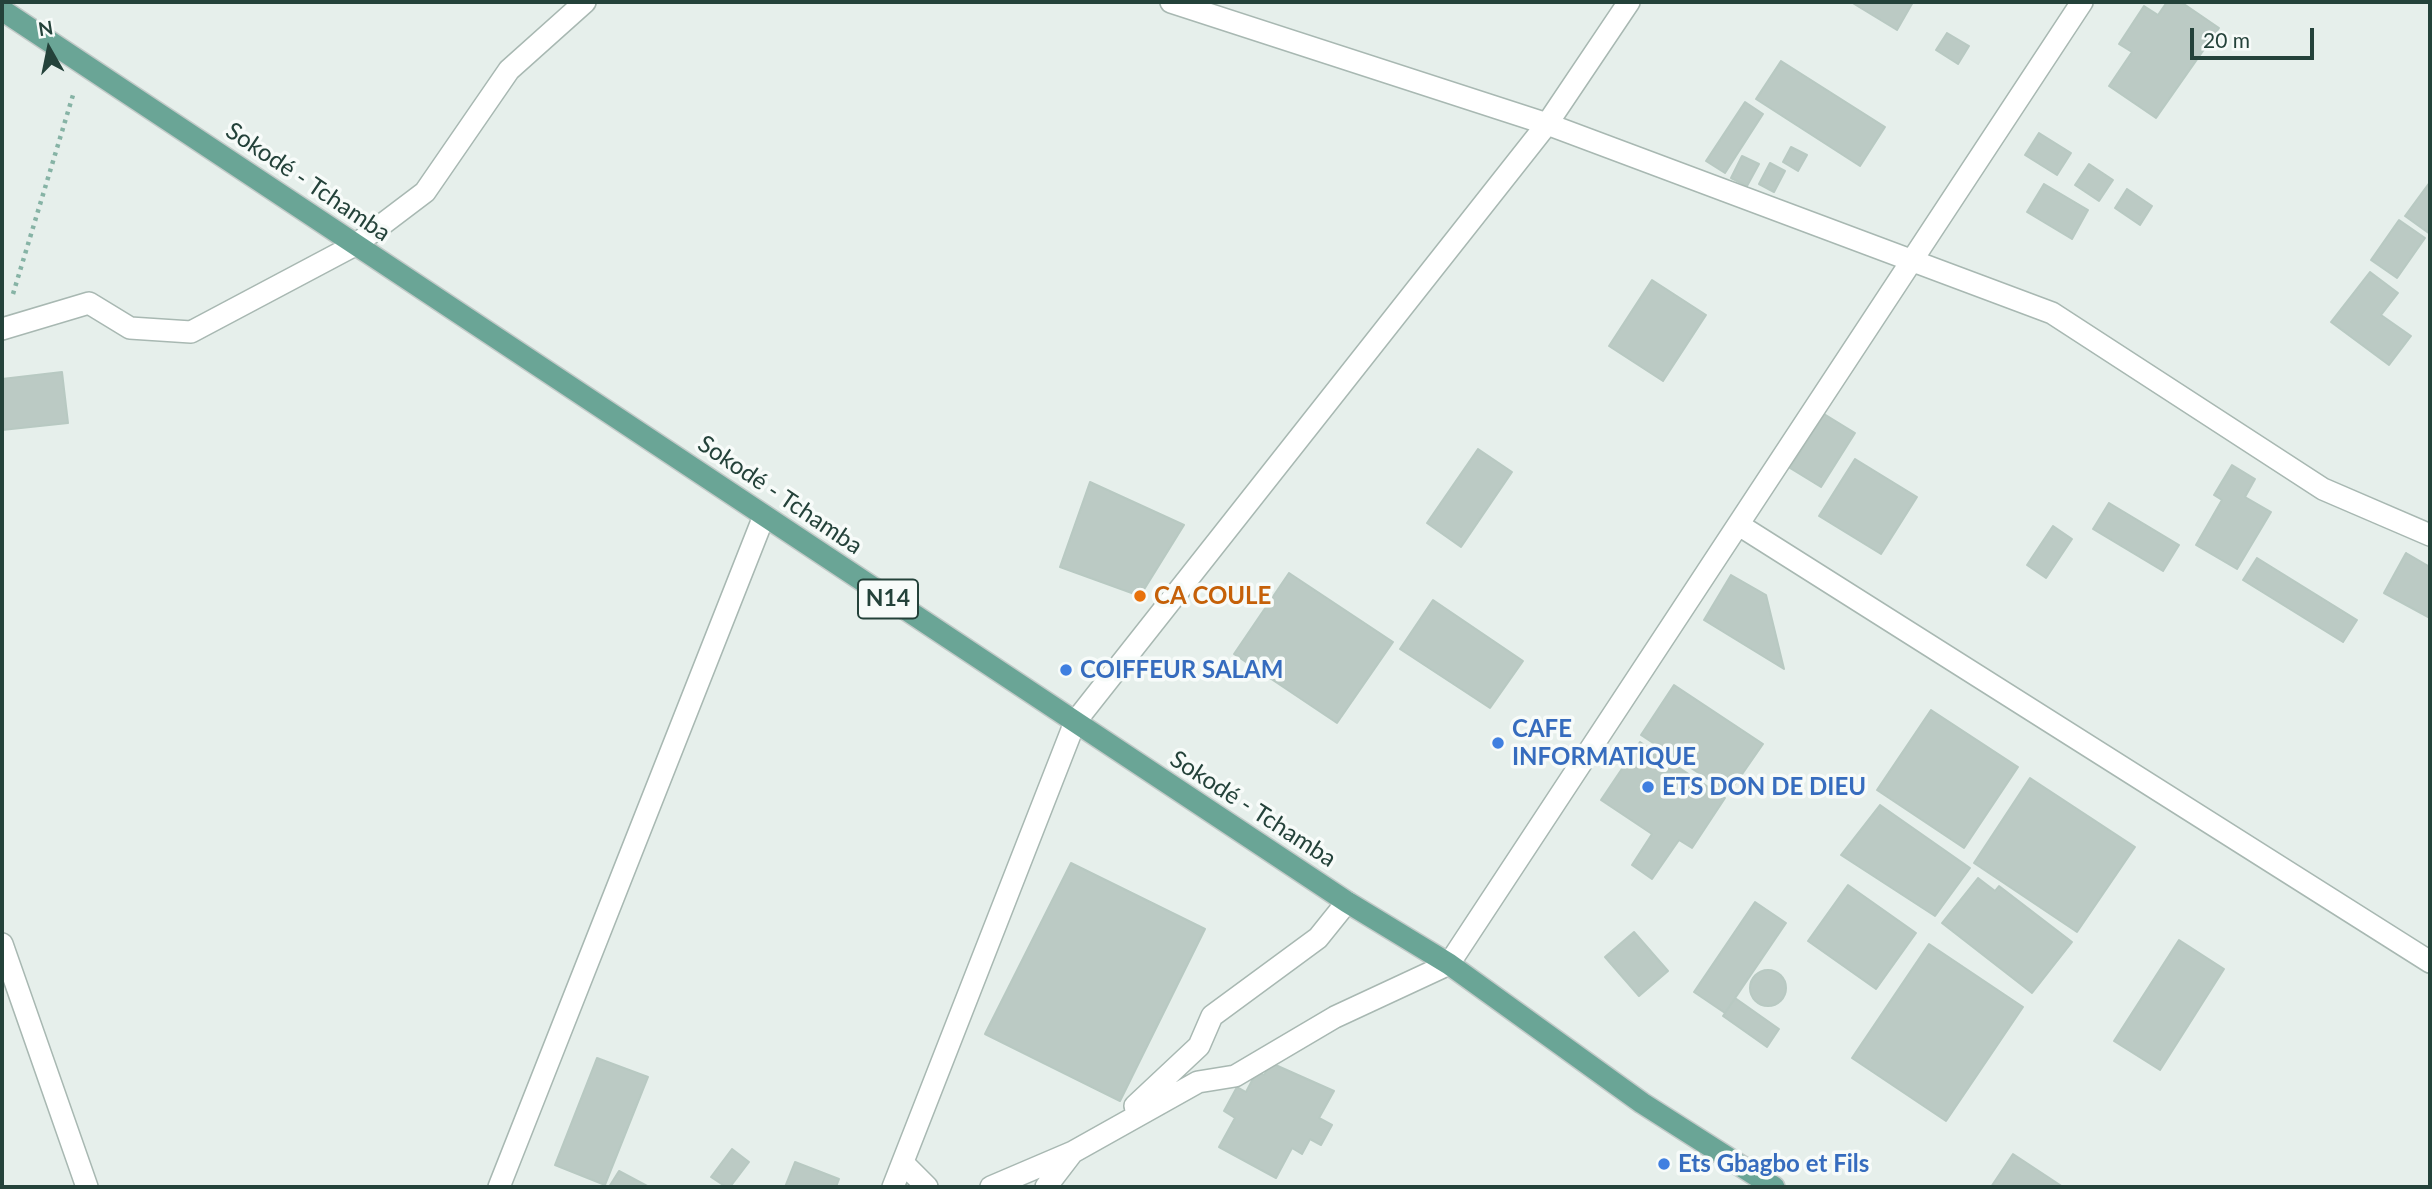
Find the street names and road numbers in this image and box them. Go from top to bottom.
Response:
street label: Sokodé - Tchamba [220,116,396,248]
street label: Sokodé - Tchamba [692,429,868,561]
road number: N14 [858,580,918,618]
street label: Sokodé - Tchamba [1165,745,1341,873]

